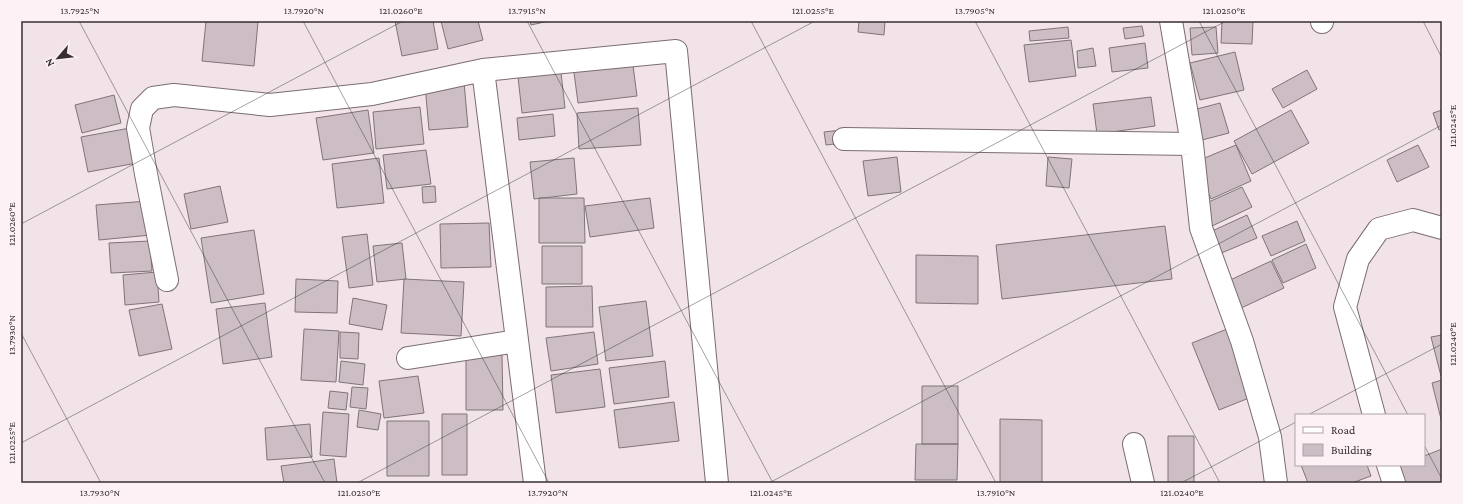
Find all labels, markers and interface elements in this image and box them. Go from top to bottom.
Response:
text: 13.7925°N [60,5,100,16]
text: 13.7920°N [284,5,324,16]
text: 121.0260°E [379,5,423,16]
text: 13.7915°N [508,5,546,16]
text: 121.0255°E [792,5,835,16]
text: 13.7905°N [955,5,995,16]
text: 121.0250°E [1202,5,1246,16]
north arrow [38,38,78,78]
text: N [42,56,56,69]
text: 121.0245°E [1447,104,1458,147]
text: 121.0260°E [6,202,17,246]
text: 13.7930°N [6,315,17,355]
text: 121.0240°E [1447,322,1458,366]
legend [1295,414,1425,466]
text: 121.0255°E [6,421,17,464]
text: Road [1331,423,1356,437]
text: Building [1331,443,1372,457]
text: 13.7930°N [80,487,120,498]
text: 121.0250°E [337,487,381,498]
text: 13.7920°N [528,487,568,498]
text: 121.0245°E [750,487,793,498]
text: 13.7910°N [977,487,1016,498]
text: 121.0240°E [1160,487,1204,498]

